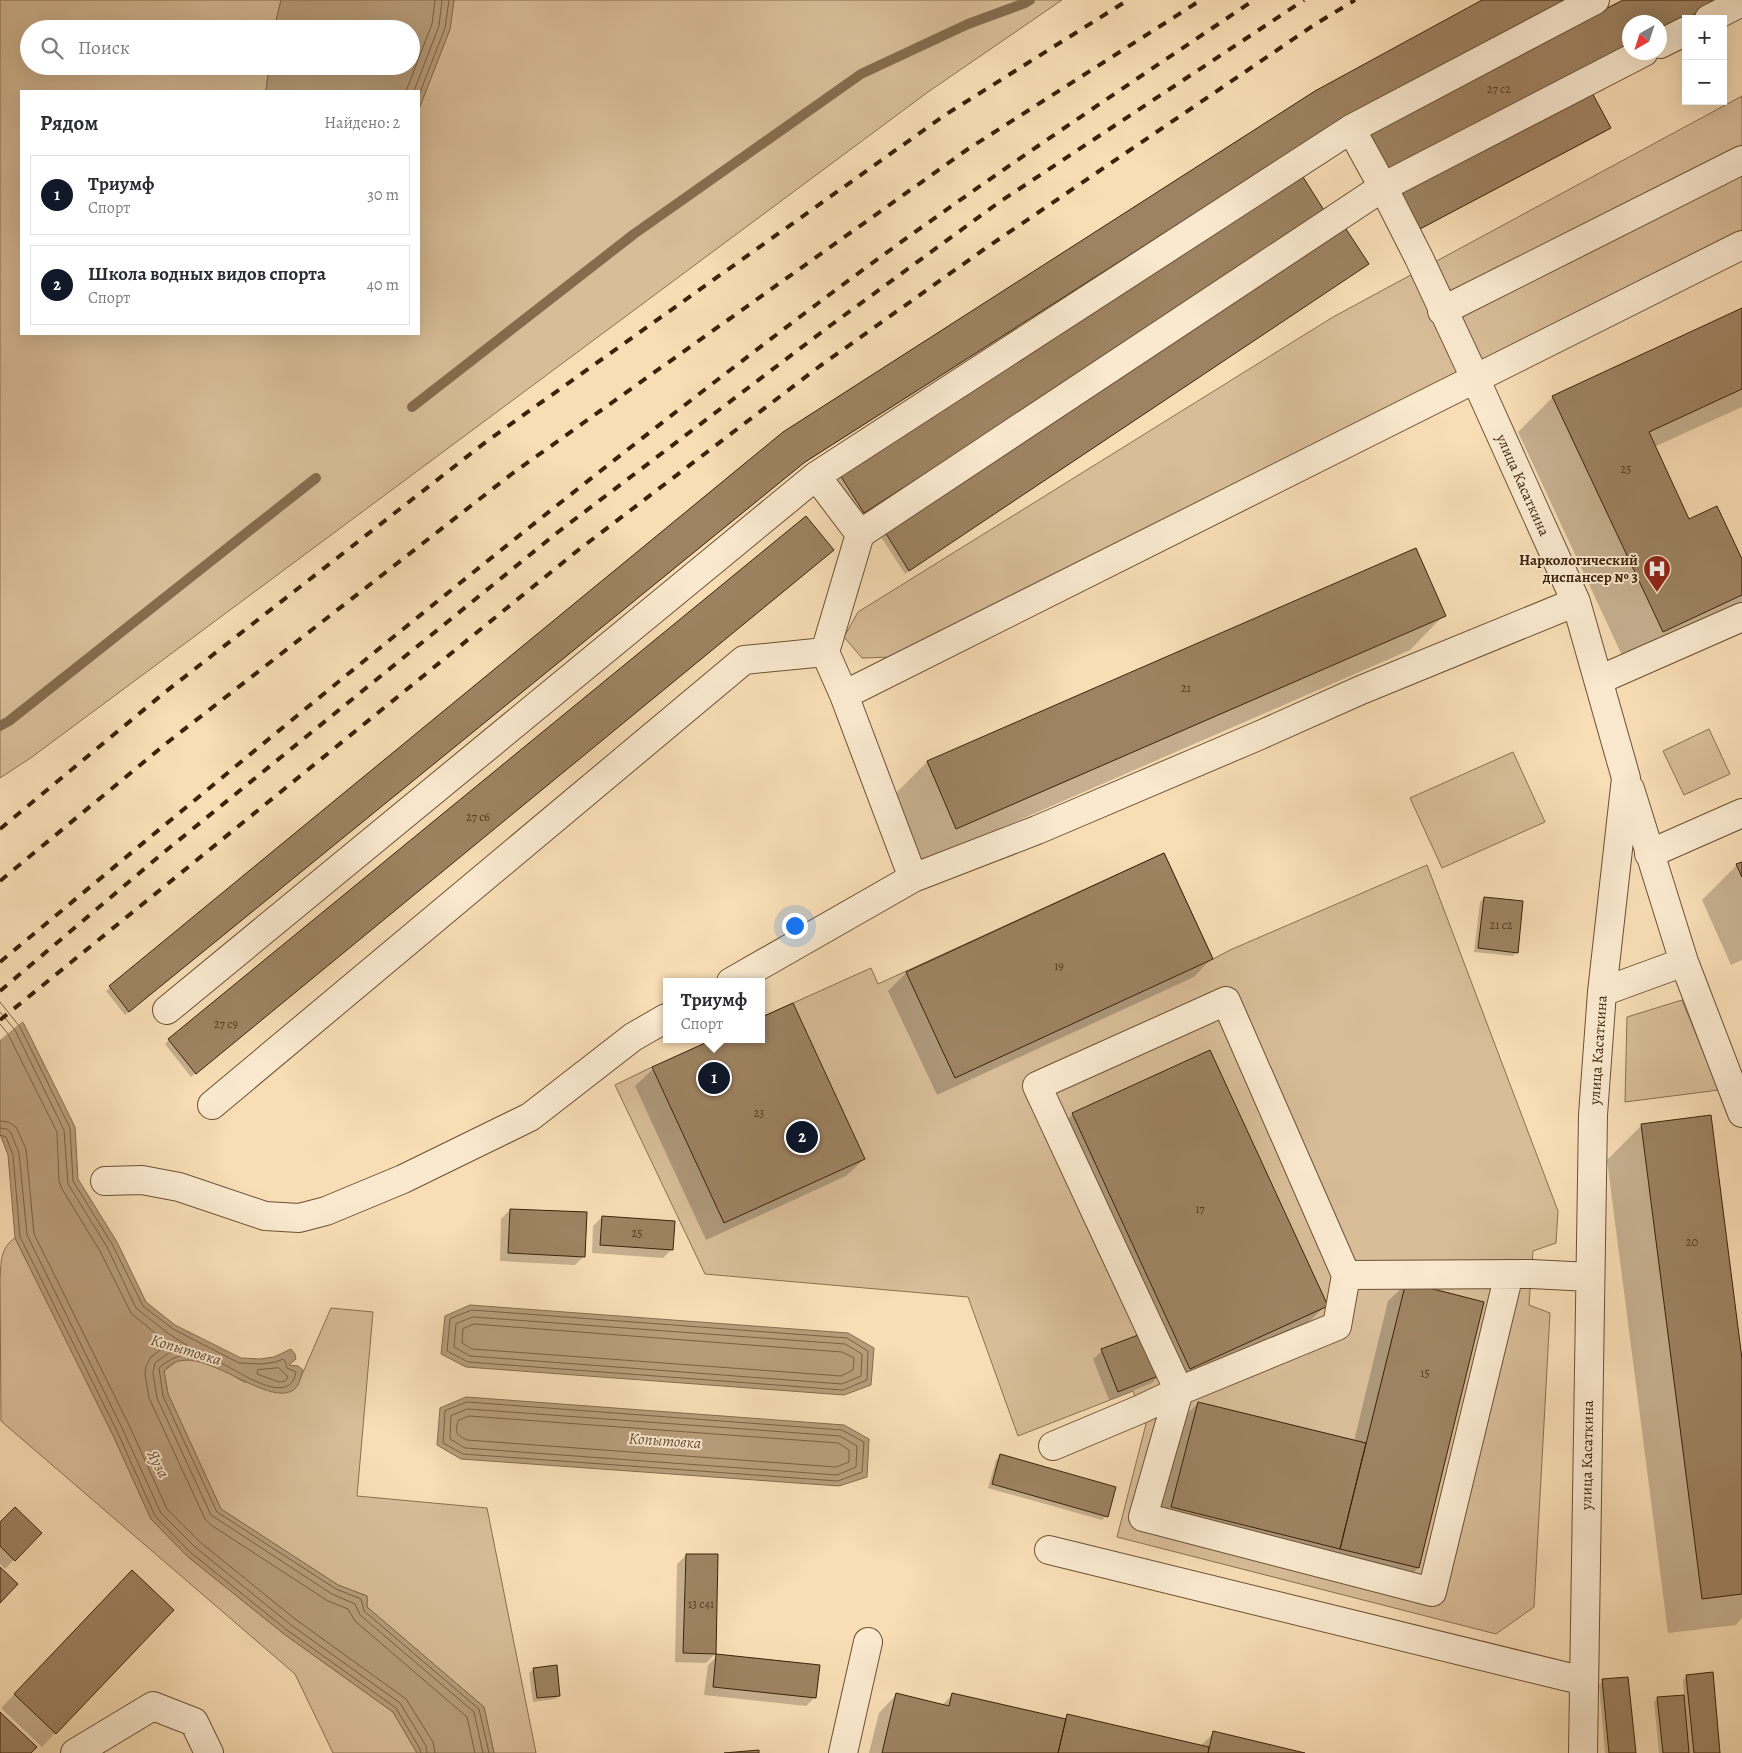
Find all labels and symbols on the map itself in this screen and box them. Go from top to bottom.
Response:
north arrow [1622,15,1667,60]
house number: 27 с2 [1487,81,1511,97]
street label: улица Касаткина [1491,430,1554,539]
house number: 25 [1621,461,1631,477]
place label: Наркологический диспансер № 3 [1519,550,1638,587]
hospital icon: Наркологический диспансер № 3 [1642,554,1672,593]
house number: 21 [1181,680,1191,696]
house number: 27 с6 [466,809,490,825]
your location [782,913,808,939]
house number: 21 c2 [1490,917,1513,933]
house number: 19 [1054,958,1064,974]
street label: улица Касаткина [1584,994,1612,1106]
house number: 27 с9 [214,1016,238,1032]
pin: 1 [698,1059,730,1097]
house number: 23 [754,1105,764,1121]
pin: 2 [786,1118,818,1156]
house number: 17 [1195,1201,1206,1217]
house number: 25 [632,1225,642,1241]
house number: 20 [1686,1234,1698,1250]
water label: Копытовка [148,1329,224,1371]
house number: 15 [1420,1365,1430,1381]
street label: улица Касаткина [1576,1400,1598,1511]
water label: Копытовка [628,1427,702,1455]
water label: Яуза [141,1445,174,1482]
house number: 13 с41 [688,1596,714,1612]

